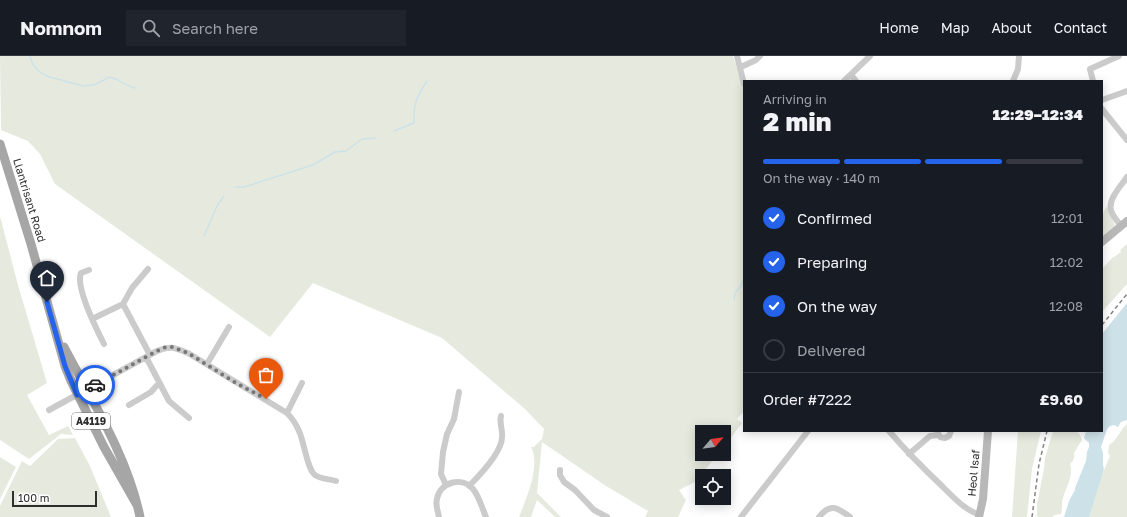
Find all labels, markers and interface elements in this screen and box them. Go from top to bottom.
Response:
search box [126,10,406,46]
text: Nomnom [20,16,102,39]
icon: search [140,17,162,39]
text: Search here [172,19,258,37]
text: Home [879,19,919,36]
text: Map [941,19,969,36]
text: About [991,19,1032,36]
text: Contact [1054,19,1107,36]
text: Arriving in [763,91,827,107]
text: 12:29–12:34 [993,105,1083,123]
text: 2 min [763,106,831,137]
street label: Llantrisant Road [11,157,49,243]
text: On the way · 140 m [763,170,880,186]
icon: check [763,207,785,229]
text: Confirmed [797,209,872,227]
text: 12:01 [1051,210,1083,226]
icon: check [763,251,785,273]
text: Preparing [797,253,867,271]
text: 12:02 [1050,254,1083,270]
pin [30,261,64,302]
icon: home [36,267,58,289]
icon: check [763,295,785,317]
text: On the way [797,297,877,315]
text: 12:08 [1049,298,1083,314]
text: Delivered [797,341,865,359]
pin [249,358,283,399]
icon: bag [255,364,277,386]
courier [75,365,115,405]
icon: car [84,374,106,396]
text: Order #7222 [763,390,852,408]
text: £9.60 [1039,390,1083,408]
road number: A4119 [72,413,110,429]
north arrow [695,425,731,461]
map controls [695,425,731,505]
street label: Heol Isaf [964,449,982,497]
button: locate [695,469,731,505]
scale bar [12,489,97,508]
text: 100 m [18,491,49,504]

